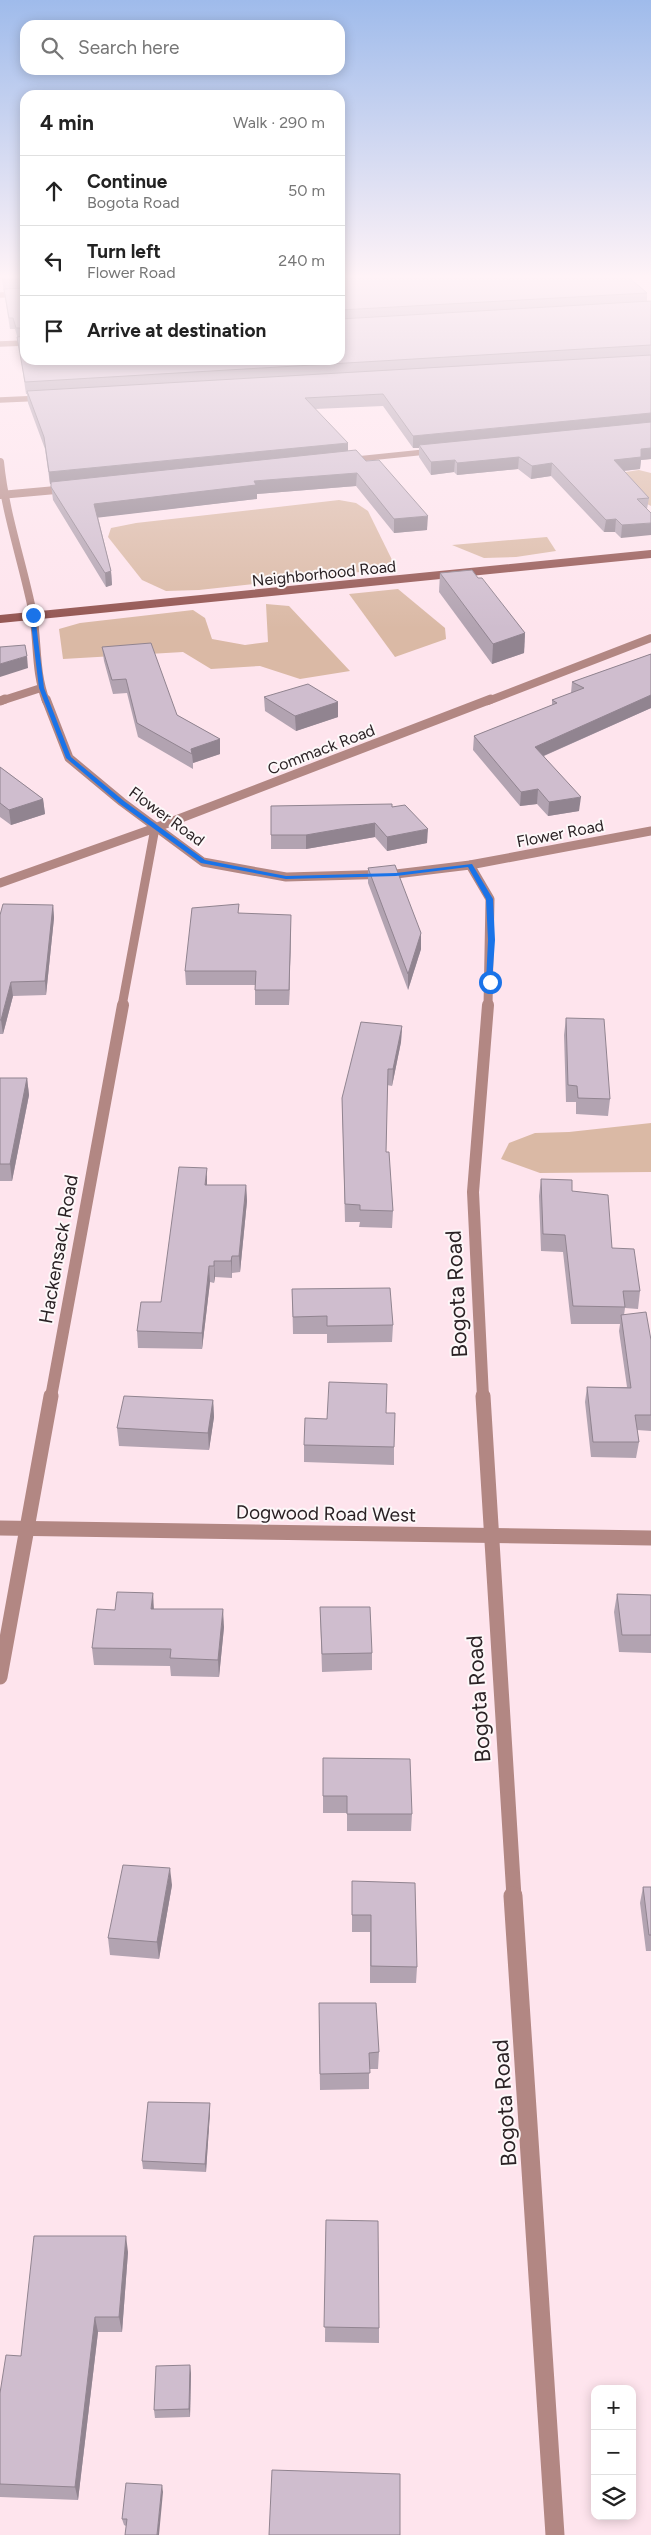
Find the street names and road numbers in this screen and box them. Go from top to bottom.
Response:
street label: Neighborhood Road [251,556,397,591]
street label: Commack Road [265,720,378,779]
street label: Flower Road [125,783,208,850]
street label: Flower Road [515,816,605,851]
street label: Hackensack Road [34,1173,83,1325]
street label: Bogota Road [440,1230,473,1358]
street label: Dogwood Road West [236,1500,416,1527]
street label: Bogota Road [461,1634,496,1763]
street label: Bogota Road [487,2038,522,2167]

